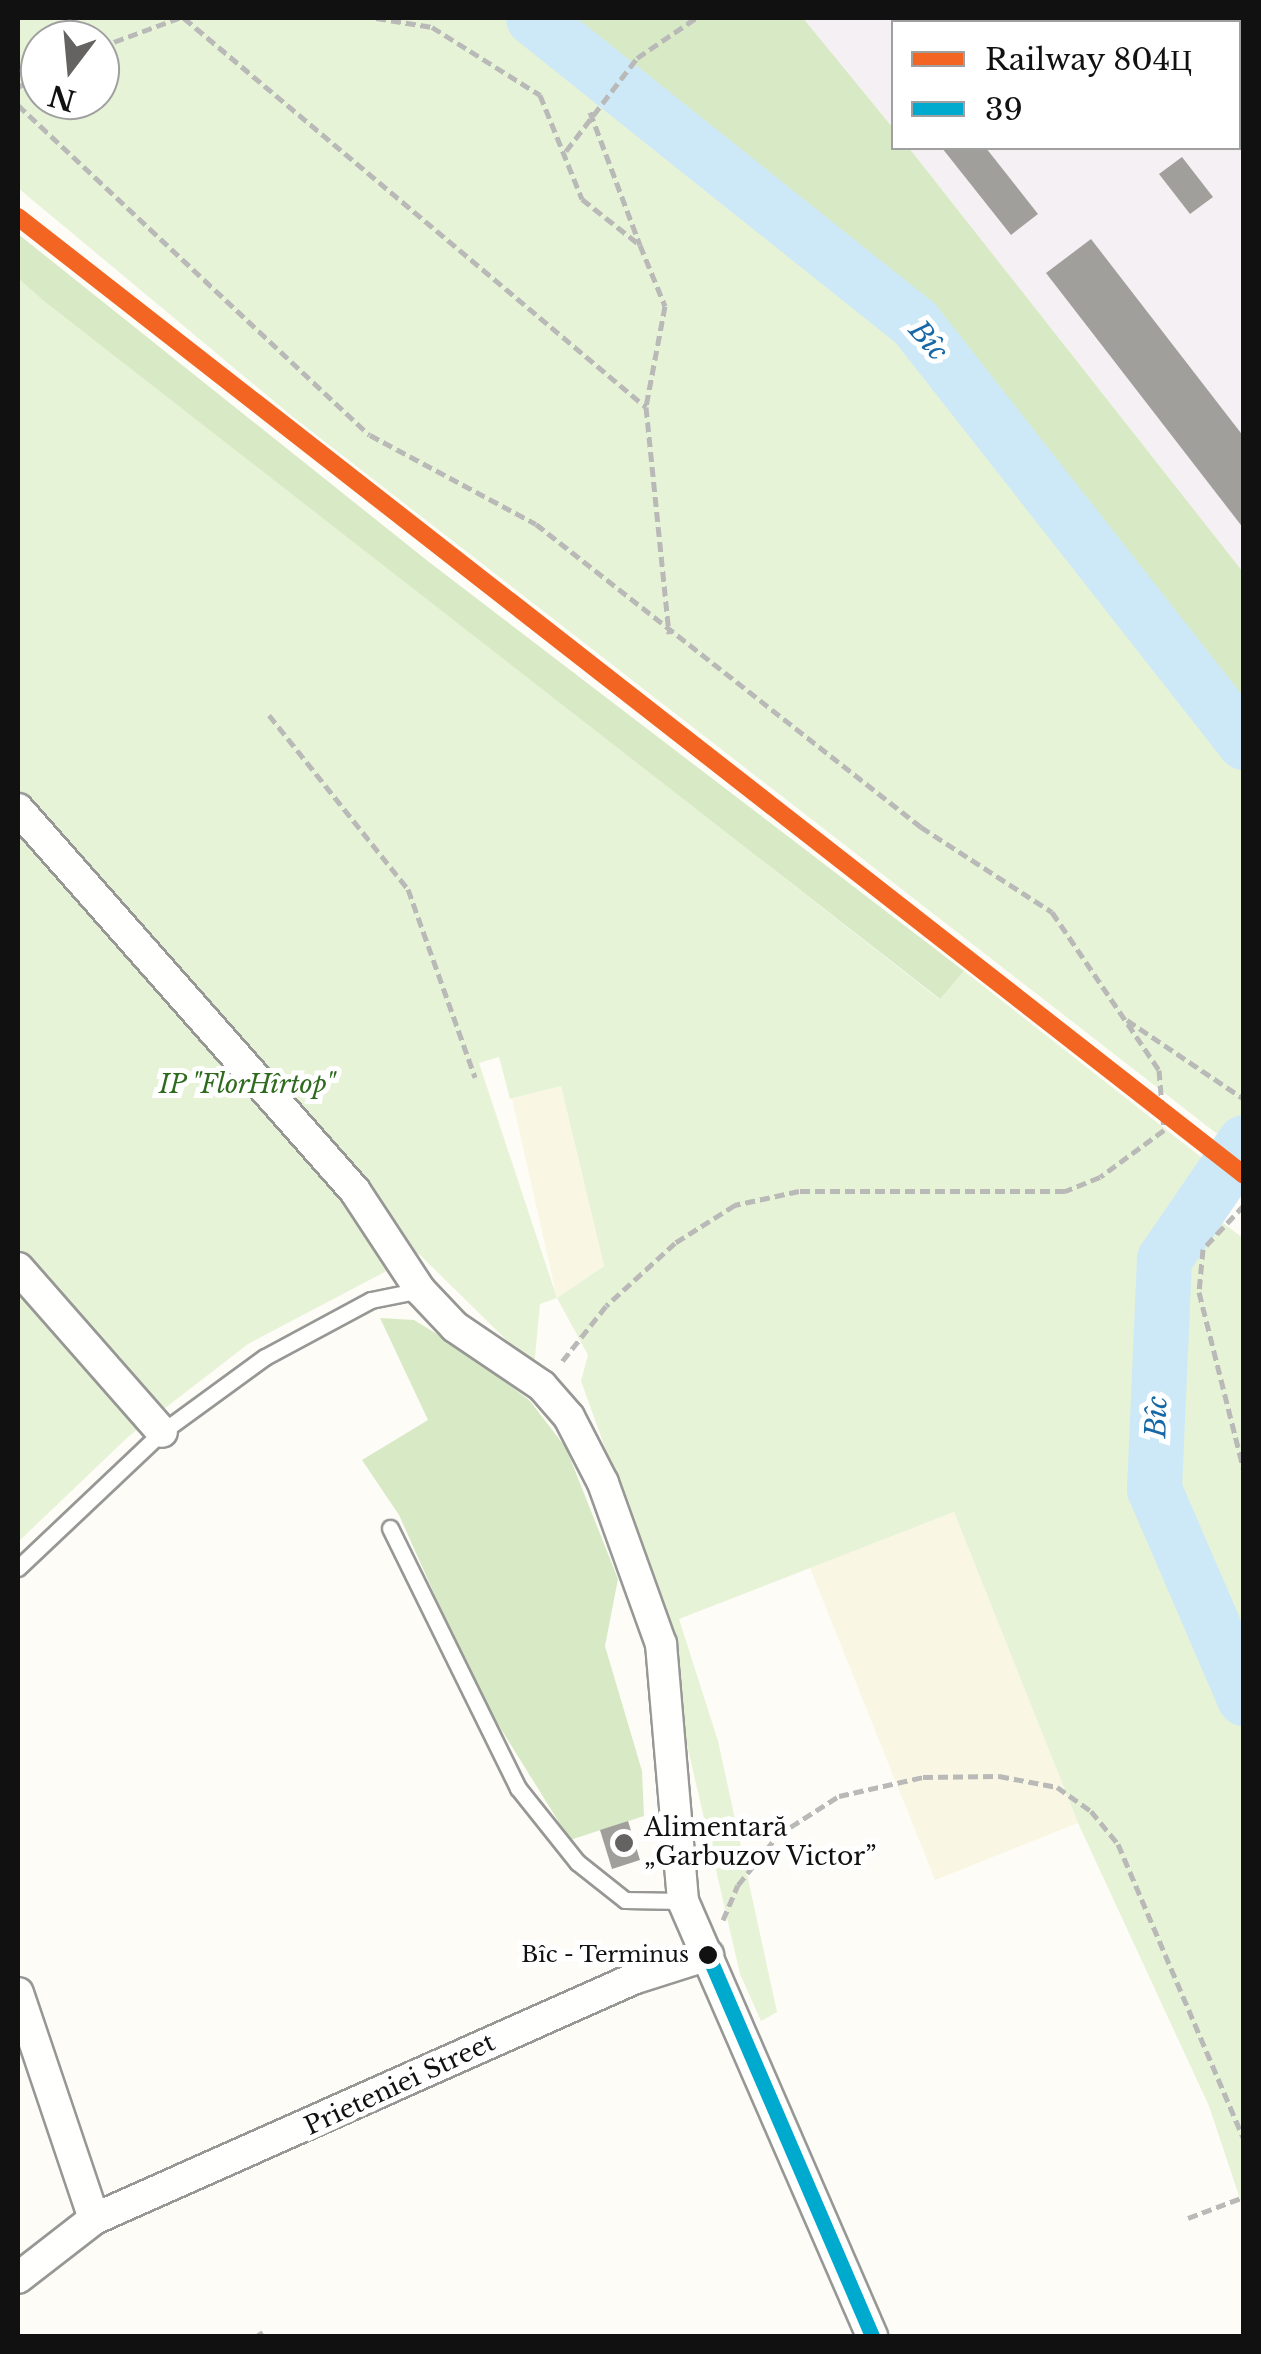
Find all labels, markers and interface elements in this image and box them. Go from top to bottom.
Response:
north arrow [20,20,120,120]
legend [891,20,1241,150]
text: Railway 804Ц [985,41,1192,78]
text: N [45,77,80,118]
text: 39 [985,91,1023,128]
water label: Bîc [902,314,954,368]
park label: IP "FlorHîrtop" [158,1070,336,1100]
water label: Bîc [1139,1395,1175,1439]
place label: Alimentară „Garbuzov Victor” [644,1814,878,1873]
marker: Alimentară „Garbuzov Victor” [613,1832,635,1854]
place label: Bîc - Terminus [521,1942,689,1968]
marker: Bîc - Terminus [698,1945,718,1965]
street label: Prieteniei Street [300,2028,500,2142]

